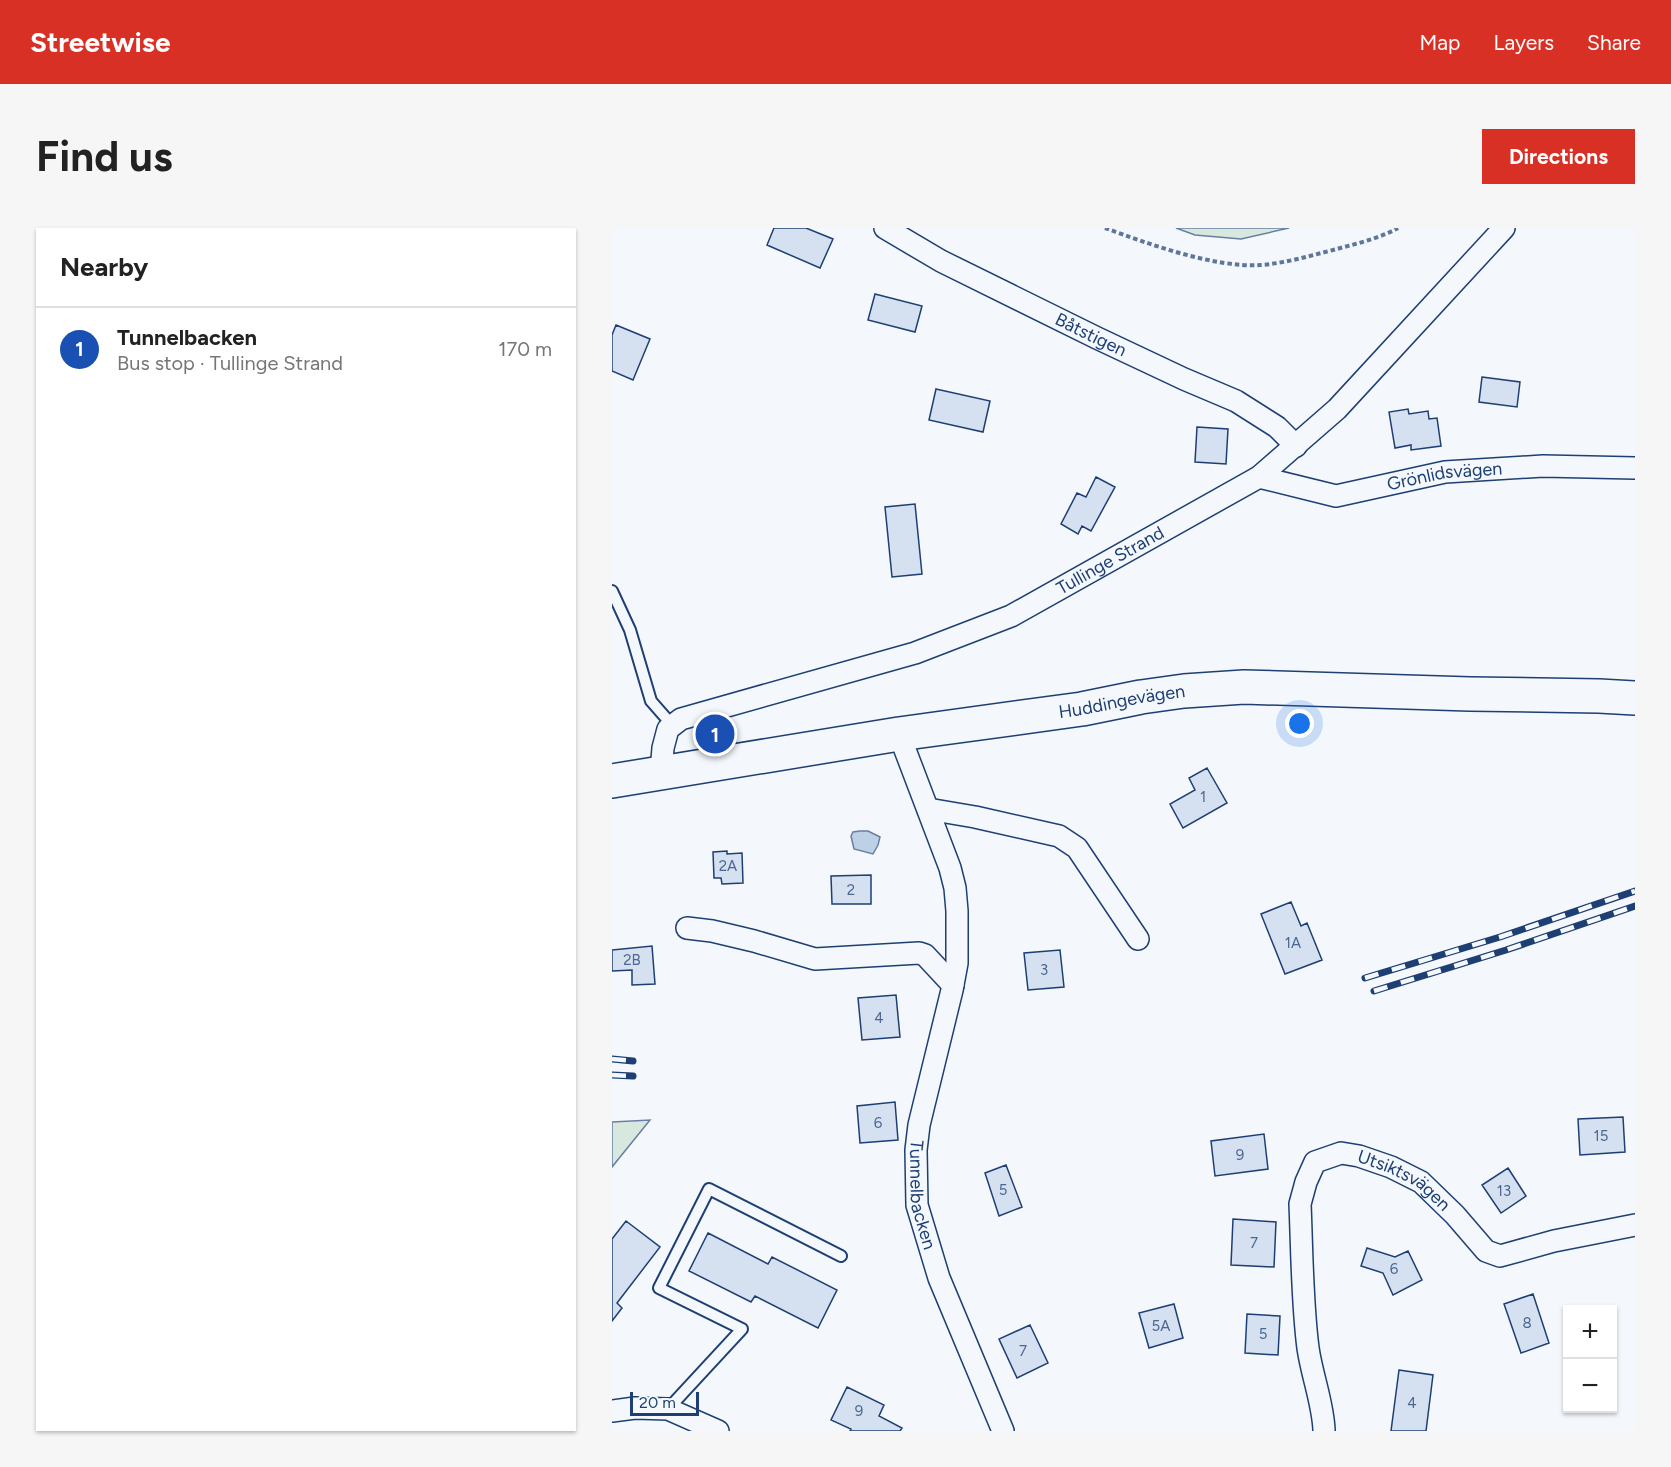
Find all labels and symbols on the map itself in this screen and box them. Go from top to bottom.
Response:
street label: Båtstigen [1051,308,1130,361]
street label: Grönlidsvägen [1385,458,1503,495]
street label: Tullinge Strand [1053,521,1168,599]
street label: Huddingevägen [1057,680,1186,723]
your location [1285,709,1314,738]
pin: 1 [696,712,734,756]
house number: 1 [1200,788,1206,806]
house number: 2A [719,857,737,875]
house number: 2 [847,881,855,899]
house number: 1A [1285,934,1301,952]
house number: 2B [623,951,641,969]
house number: 3 [1040,961,1048,979]
house number: 4 [874,1009,884,1027]
house number: 6 [874,1114,883,1132]
house number: 15 [1594,1127,1608,1145]
street label: Tunnelbacken [905,1139,941,1252]
street label: Utsiktsvägen [1355,1145,1455,1215]
house number: 9 [1236,1146,1244,1164]
house number: 5 [999,1181,1007,1199]
house number: 13 [1497,1182,1511,1200]
house number: 7 [1250,1234,1258,1252]
house number: 6 [1390,1260,1399,1278]
house number: 8 [1522,1314,1532,1332]
house number: 5A [1152,1317,1170,1335]
house number: 5 [1259,1325,1267,1343]
house number: 7 [1019,1342,1027,1360]
scale bar [630,1389,699,1416]
house number: 4 [1407,1394,1417,1412]
house number: 9 [855,1402,863,1420]

